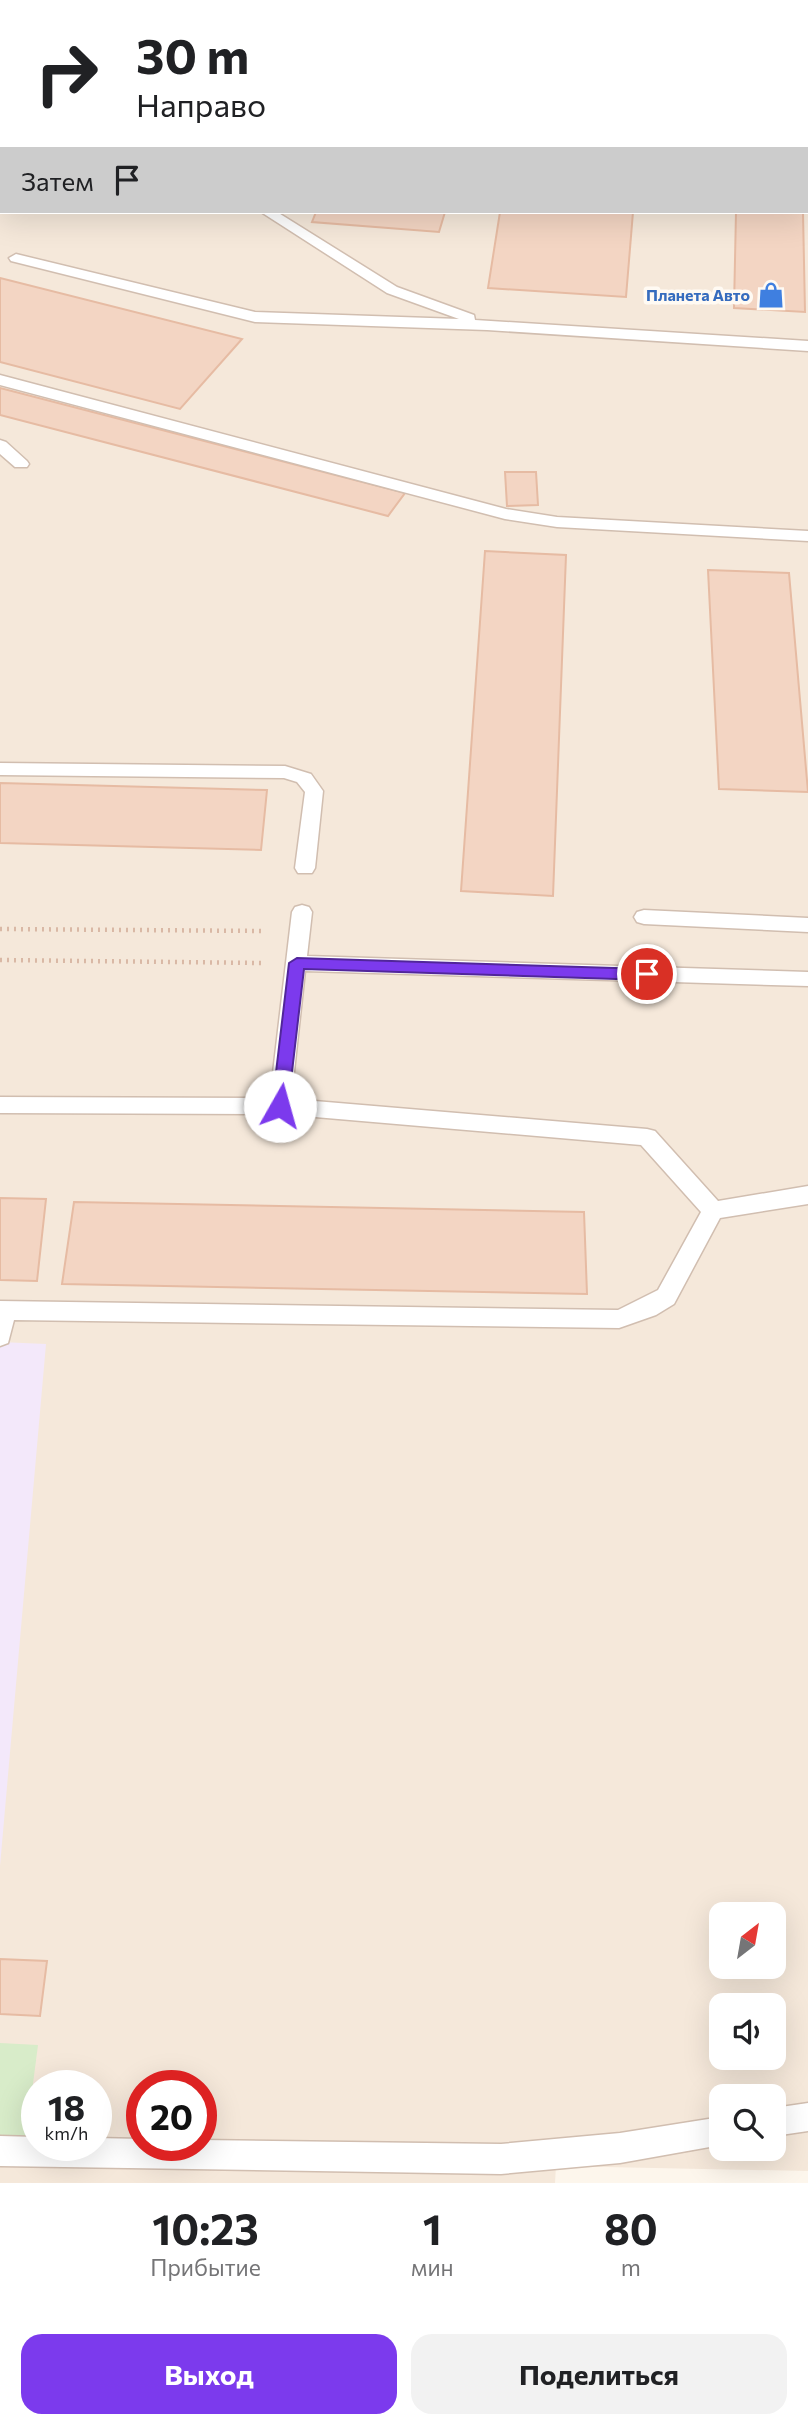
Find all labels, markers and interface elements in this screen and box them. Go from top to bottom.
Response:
text: 30 m [136,24,249,84]
icon: right [21,28,112,119]
text: Направо [136,84,266,124]
icon: arrive [108,161,146,199]
text: Затем [21,165,94,196]
shop icon: Планета Авто [756,280,786,310]
place label: Планета Авто [646,285,750,304]
pin [617,944,677,1004]
icon: arrive [628,955,666,993]
position arrow [243,1069,317,1143]
north arrow [709,1902,786,1979]
map controls [709,1902,786,2161]
button: sound [709,1993,786,2070]
speed limit sign: 20 [126,2070,217,2161]
button: search [709,2084,786,2161]
text: 18 [48,2085,85,2128]
text: km/h [45,2122,88,2144]
text: 10:23 [152,2202,259,2254]
text: 1 [423,2202,442,2254]
text: 80 [604,2202,658,2254]
text: Прибытие [150,2253,261,2281]
text: мин [411,2253,454,2281]
text: m [621,2253,641,2281]
button: Выход [21,2334,397,2414]
button: Поделиться [411,2334,787,2414]

